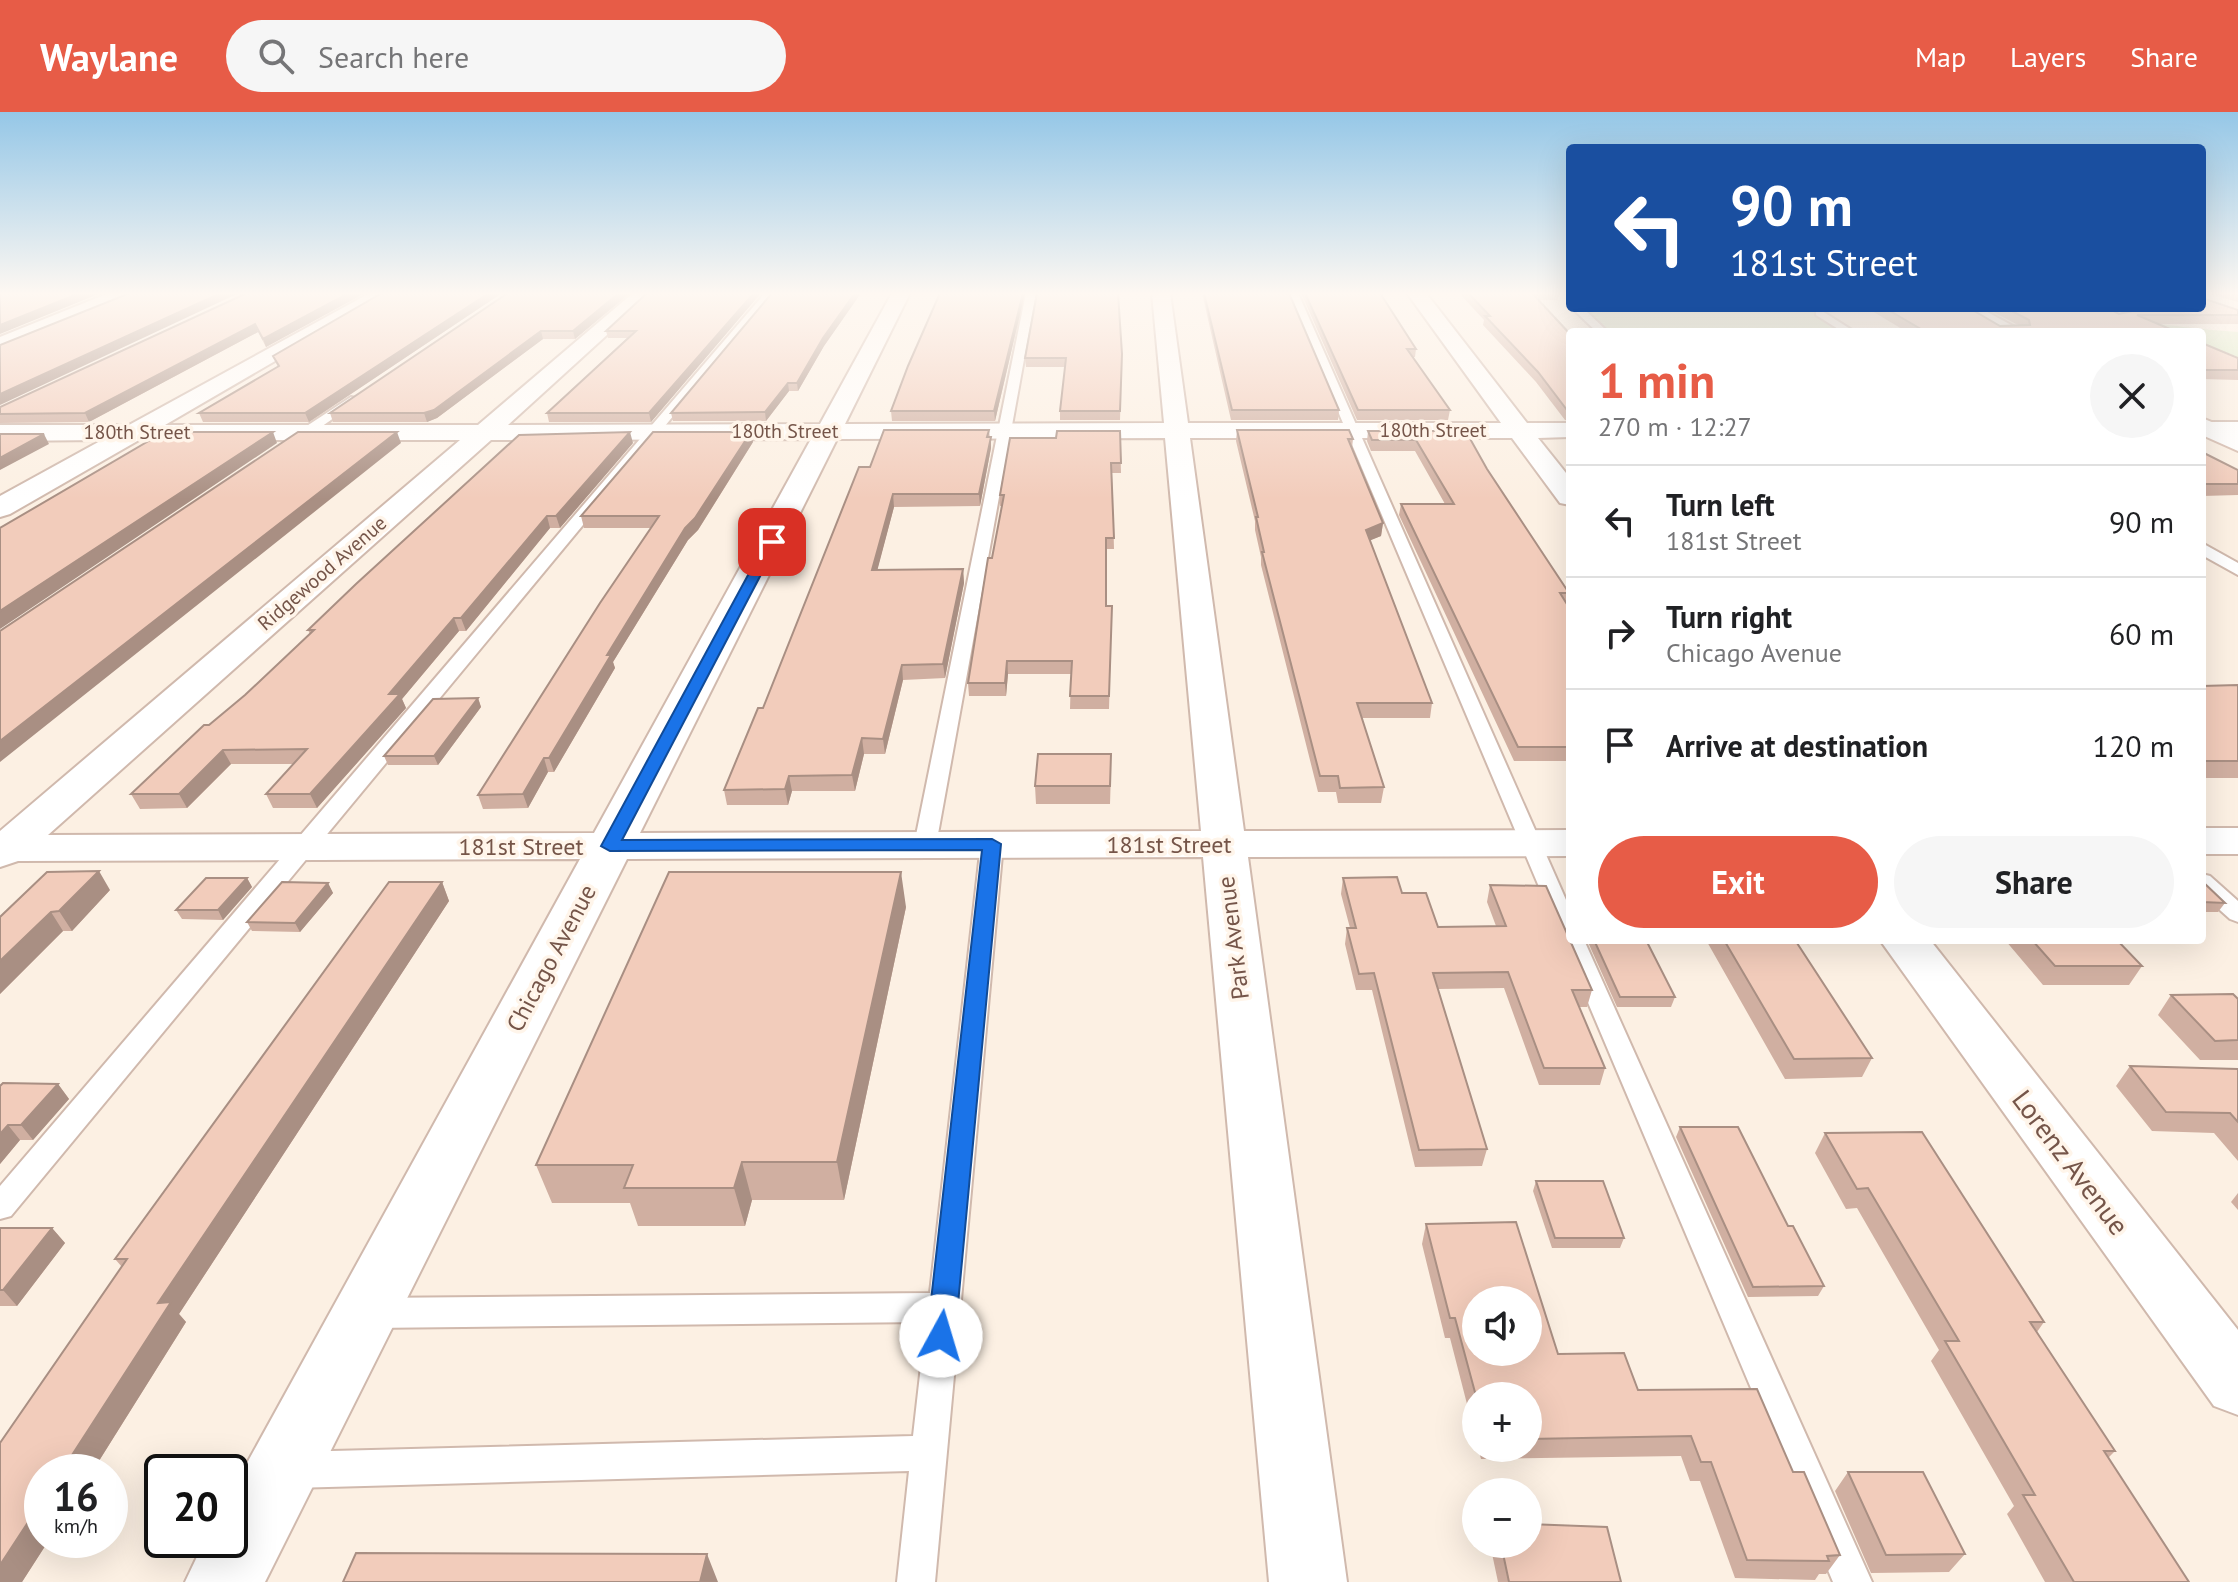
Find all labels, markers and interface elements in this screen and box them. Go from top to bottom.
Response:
search box [226,20,786,92]
text: Waylane [40,32,178,81]
icon: search [254,34,298,78]
text: Search here [318,37,469,76]
text: Map [1915,38,1966,75]
text: Layers [2010,38,2086,75]
text: Share [2130,38,2198,75]
text: 90 m [1730,169,1853,241]
icon: left [1598,176,1702,280]
text: 181st Street [1730,239,1918,286]
text: 1 min [1598,349,1715,411]
button: close [2090,354,2174,438]
text: 270 m · 12:27 [1598,410,1752,443]
street label: 180th Street [1380,417,1487,443]
street label: 180th Street [732,418,839,444]
street label: 180th Street [84,419,191,445]
text: Turn left [1666,485,1774,524]
icon: left [1598,499,1642,543]
text: 90 m [2109,502,2174,541]
pin [738,508,806,576]
street label: Ridgewood Avenue [252,510,392,636]
icon: arrive [750,520,794,564]
text: 181st Street [1666,524,1802,557]
text: Turn right [1666,597,1792,636]
icon: right [1598,611,1642,655]
text: 60 m [2109,614,2174,653]
text: Chicago Avenue [1666,636,1842,669]
icon: arrive [1598,723,1642,767]
text: Arrive at destination [1666,726,1928,765]
text: 120 m [2093,726,2174,765]
street label: 181st Street [1106,829,1232,860]
street label: 181st Street [458,831,584,862]
button: Exit [1598,836,1878,928]
button: Share [1894,836,2174,928]
street label: Park Avenue [1210,875,1256,1001]
street label: Chicago Avenue [499,879,603,1037]
street label: Lorenz Avenue [2004,1082,2138,1242]
map controls [1462,1286,1542,1558]
button: sound [1462,1286,1542,1366]
position arrow [899,1294,983,1378]
button: + [1462,1382,1542,1462]
speed limit sign: 20 [144,1454,248,1558]
text: 16 [53,1470,99,1522]
button: − [1462,1478,1542,1558]
text: km/h [54,1513,98,1539]

